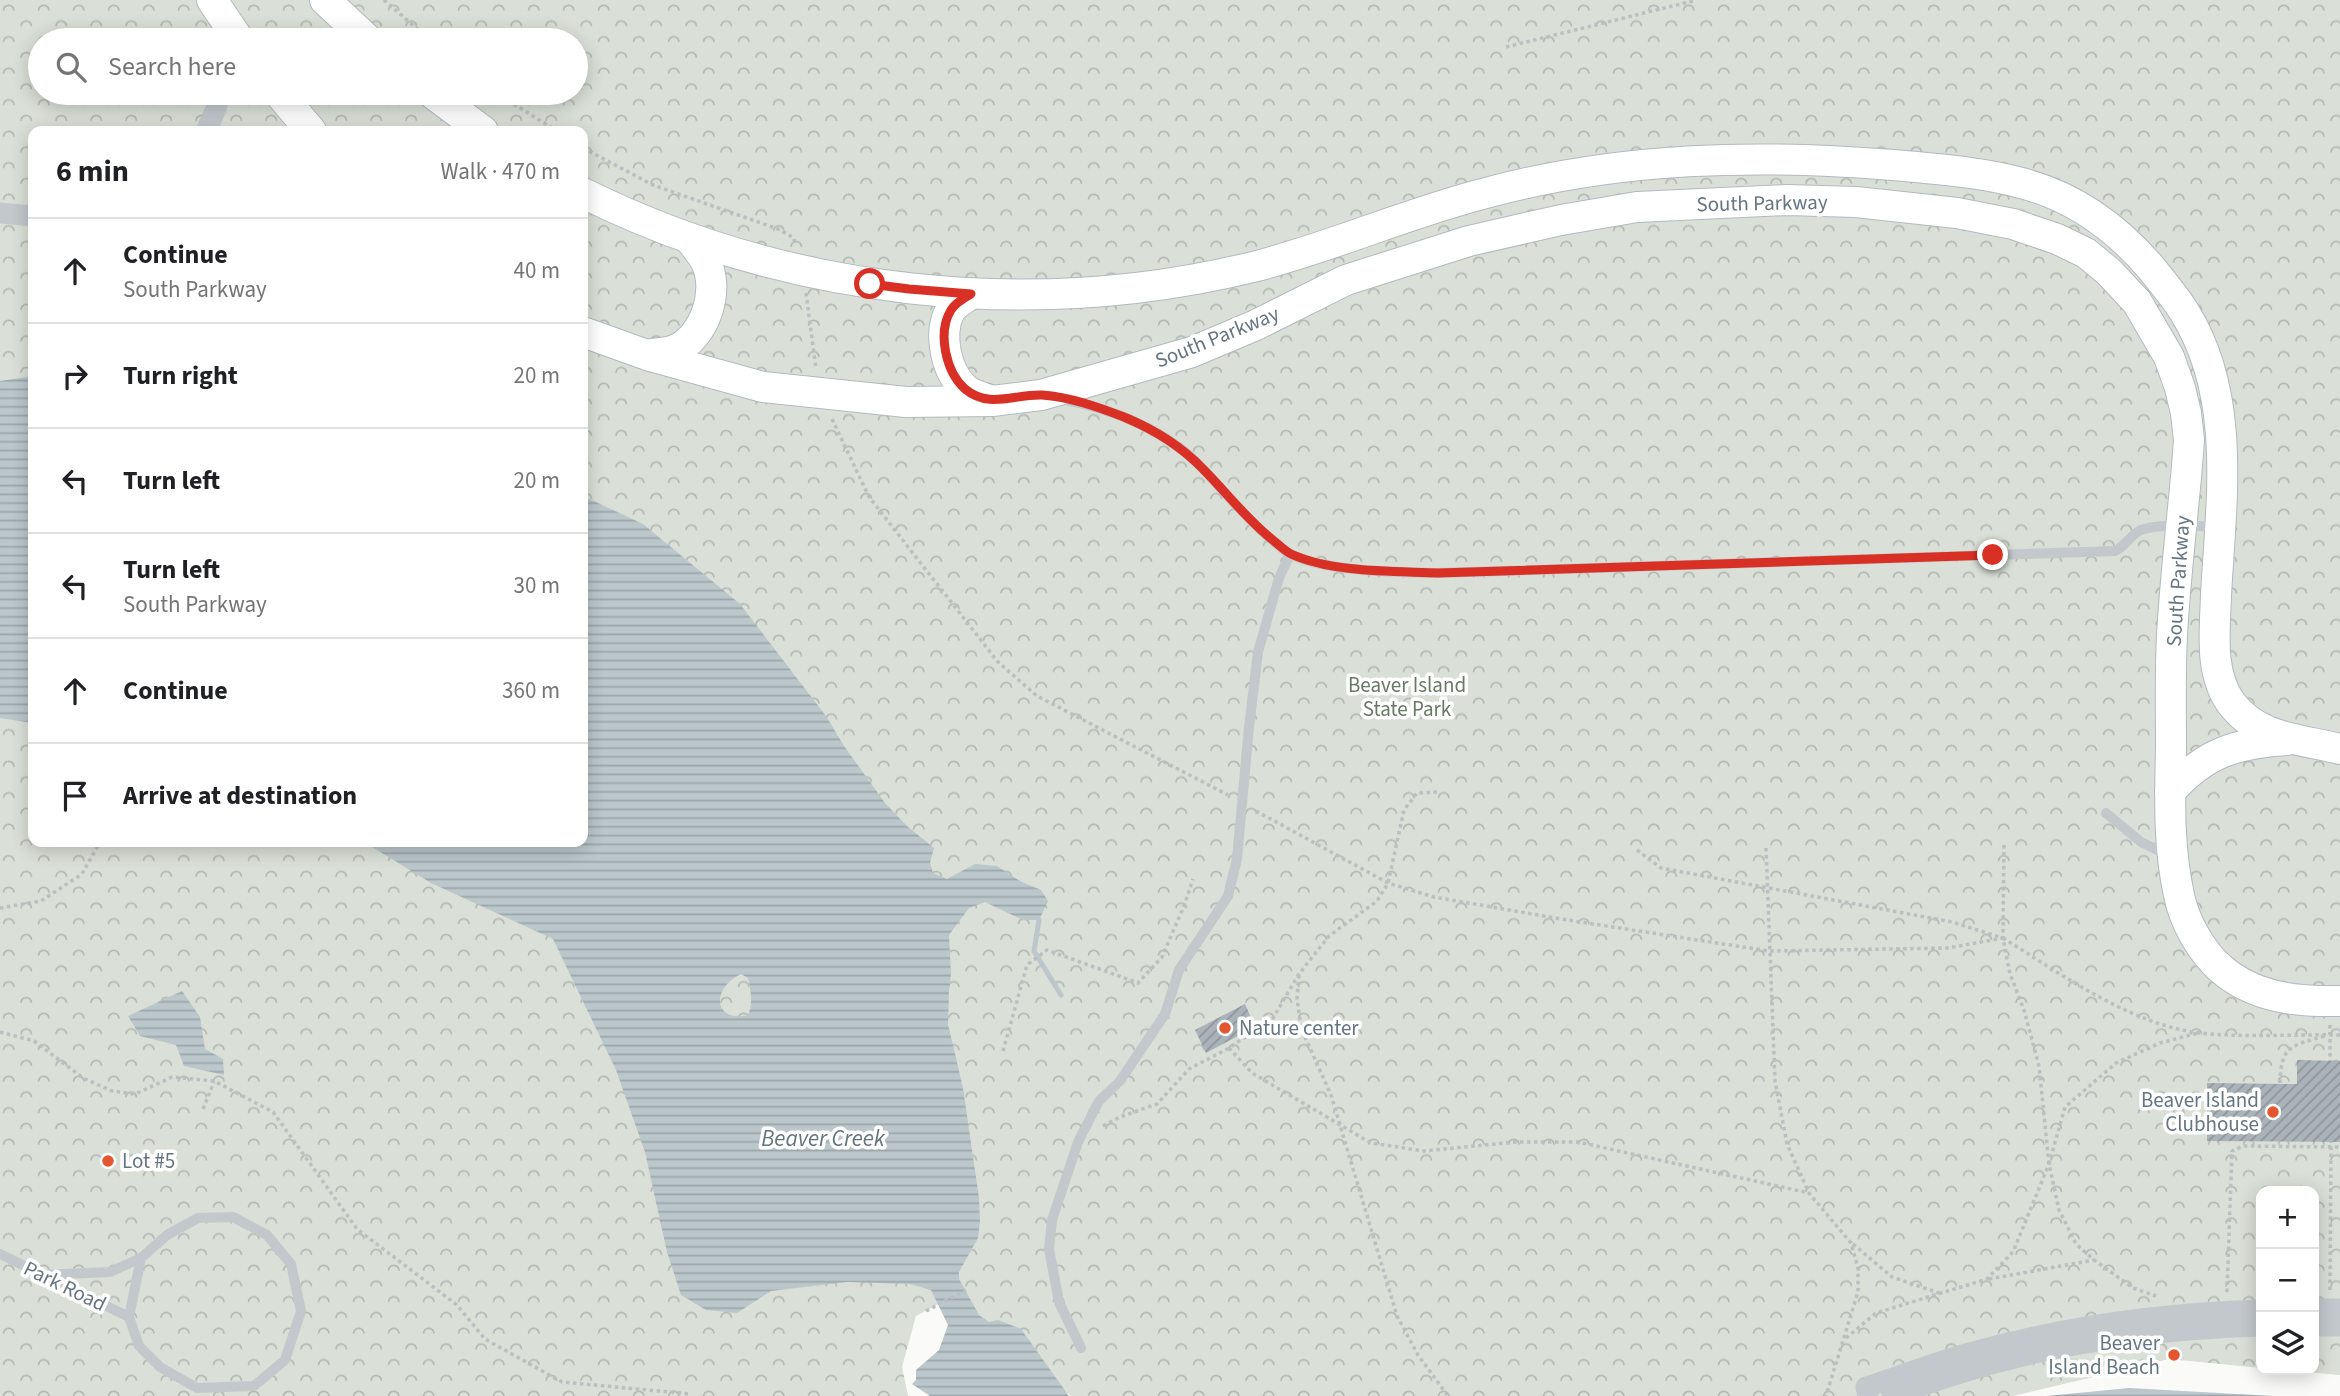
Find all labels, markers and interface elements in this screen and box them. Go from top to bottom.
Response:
search box [28,28,588,105]
icon: search [52,48,90,86]
text: Search here [108,48,236,85]
text: 6 min [56,150,129,193]
text: Walk · 470 m [441,155,560,188]
street label: South Parkway [1696,187,1828,219]
text: Continue [123,236,228,273]
icon: ahead [56,252,94,290]
text: 40 m [513,254,560,287]
route start [854,268,885,299]
text: South Parkway [123,273,267,306]
street label: South Parkway [1151,298,1284,375]
icon: right [56,357,94,395]
text: Turn right [123,357,238,394]
text: 20 m [513,359,560,392]
icon: left [56,462,94,500]
text: Turn left [123,462,220,499]
text: 20 m [513,464,560,497]
street label: South Parkway [2158,514,2198,648]
route end [1977,539,2008,570]
text: Turn left [123,551,220,588]
icon: left [56,567,94,605]
text: 30 m [513,569,560,602]
text: South Parkway [123,588,267,621]
park label: Beaver Island State Park [1348,670,1466,724]
icon: ahead [56,672,94,710]
text: Continue [123,672,228,709]
text: 360 m [502,674,560,707]
icon: arrive [56,777,94,815]
text: Arrive at destination [123,777,357,814]
place label: Nature center [1239,1013,1359,1043]
marker: Nature center [1217,1020,1233,1036]
place label: Beaver Island Clubhouse [2141,1085,2259,1139]
marker: Beaver Island Clubhouse [2265,1104,2281,1120]
water label: Beaver Creek [761,1122,886,1155]
place label: Lot #5 [122,1146,175,1176]
marker: Lot #5 [100,1153,116,1169]
map controls [2256,1186,2319,1375]
button: + [2256,1186,2319,1249]
button: − [2256,1249,2319,1312]
street label: Park Road [19,1253,111,1319]
button: layers [2256,1312,2319,1375]
place label: Beaver Island Beach [2048,1328,2161,1382]
marker: Beaver Island Beach [2166,1347,2182,1363]

